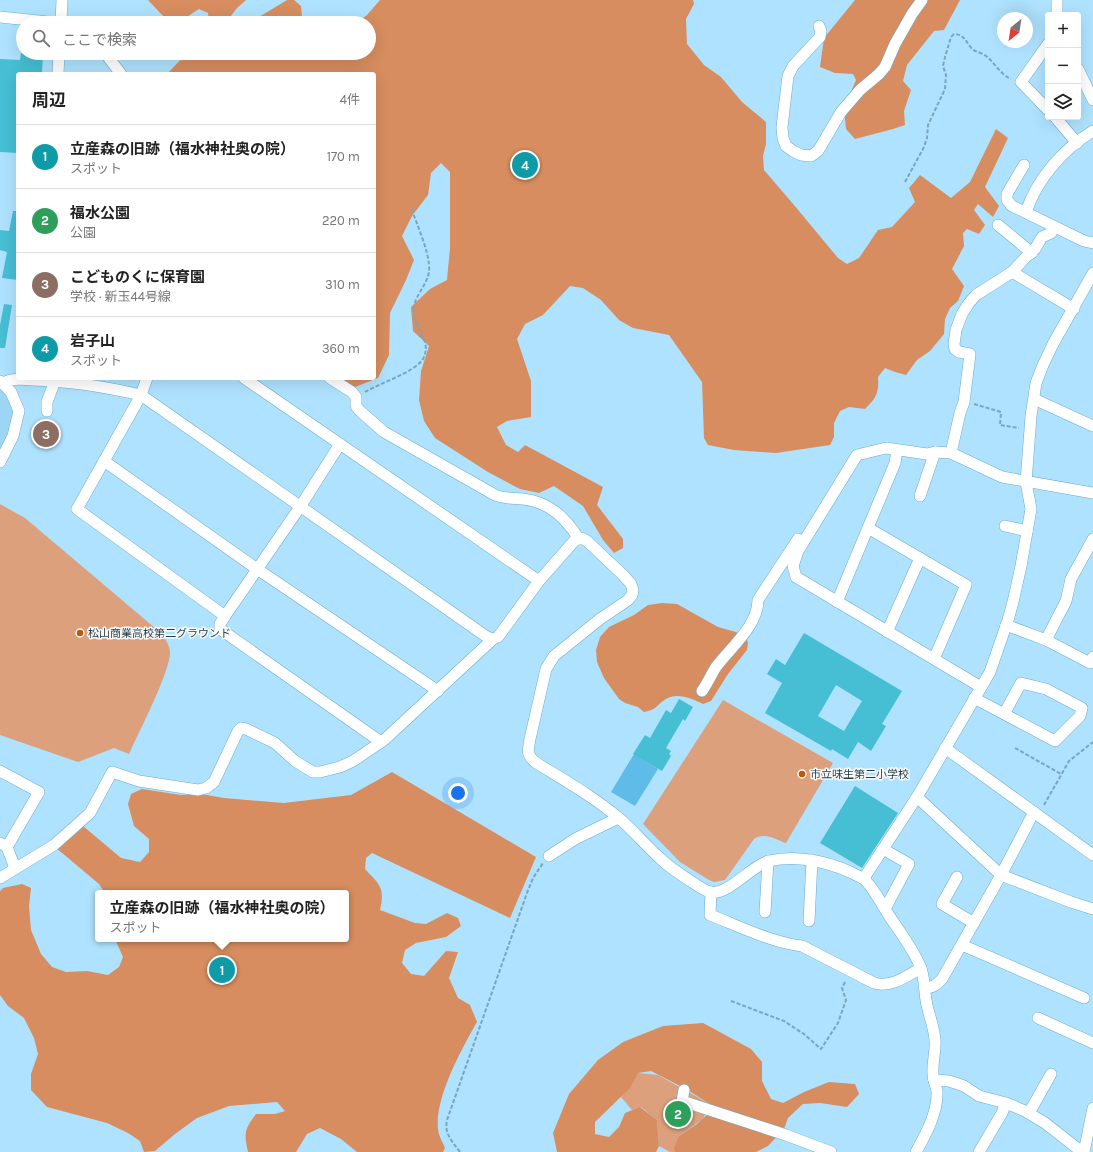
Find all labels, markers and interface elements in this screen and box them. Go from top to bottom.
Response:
north arrow [997,12,1033,48]
map controls [1045,12,1081,120]
button: + [1045,12,1081,48]
search box [16,16,376,60]
icon: search [30,27,52,49]
text: ここで検索 [62,31,137,49]
button: − [1045,48,1081,84]
button: layers [1045,84,1081,120]
text: 周辺 [32,90,66,110]
text: 4件 [340,92,360,107]
text: 立産森の旧跡（福水神社奥の院） [70,140,295,158]
text: 1 [43,149,47,164]
text: 170 m [327,149,360,164]
pin: 4 [512,150,538,180]
text: スポット [70,161,122,176]
text: 福水公園 [70,204,130,222]
text: 2 [41,213,49,228]
text: 220 m [322,213,360,228]
text: 公園 [70,225,96,240]
text: こどものくに保育園 [70,268,205,286]
text: 3 [41,277,49,292]
text: 310 m [325,277,360,292]
text: 学校 · 新玉44号線 [70,289,171,304]
text: 岩子山 [70,332,115,350]
text: 4 [41,341,49,356]
text: 360 m [322,341,360,356]
text: スポット [70,353,122,368]
pin: 3 [33,419,59,449]
place label: 松山商業高校第二グラウンド [88,627,231,640]
marker: 松山商業高校第二グラウンド [75,628,85,638]
place label: 市立味生第二小学校 [810,768,909,781]
marker: 市立味生第二小学校 [797,769,807,779]
your location [448,783,468,803]
popup [95,890,349,942]
text: 立産森の旧跡（福水神社奥の院） [109,899,335,917]
text: スポット [109,920,162,935]
pin: 1 [209,955,235,985]
pin: 2 [665,1099,691,1129]

